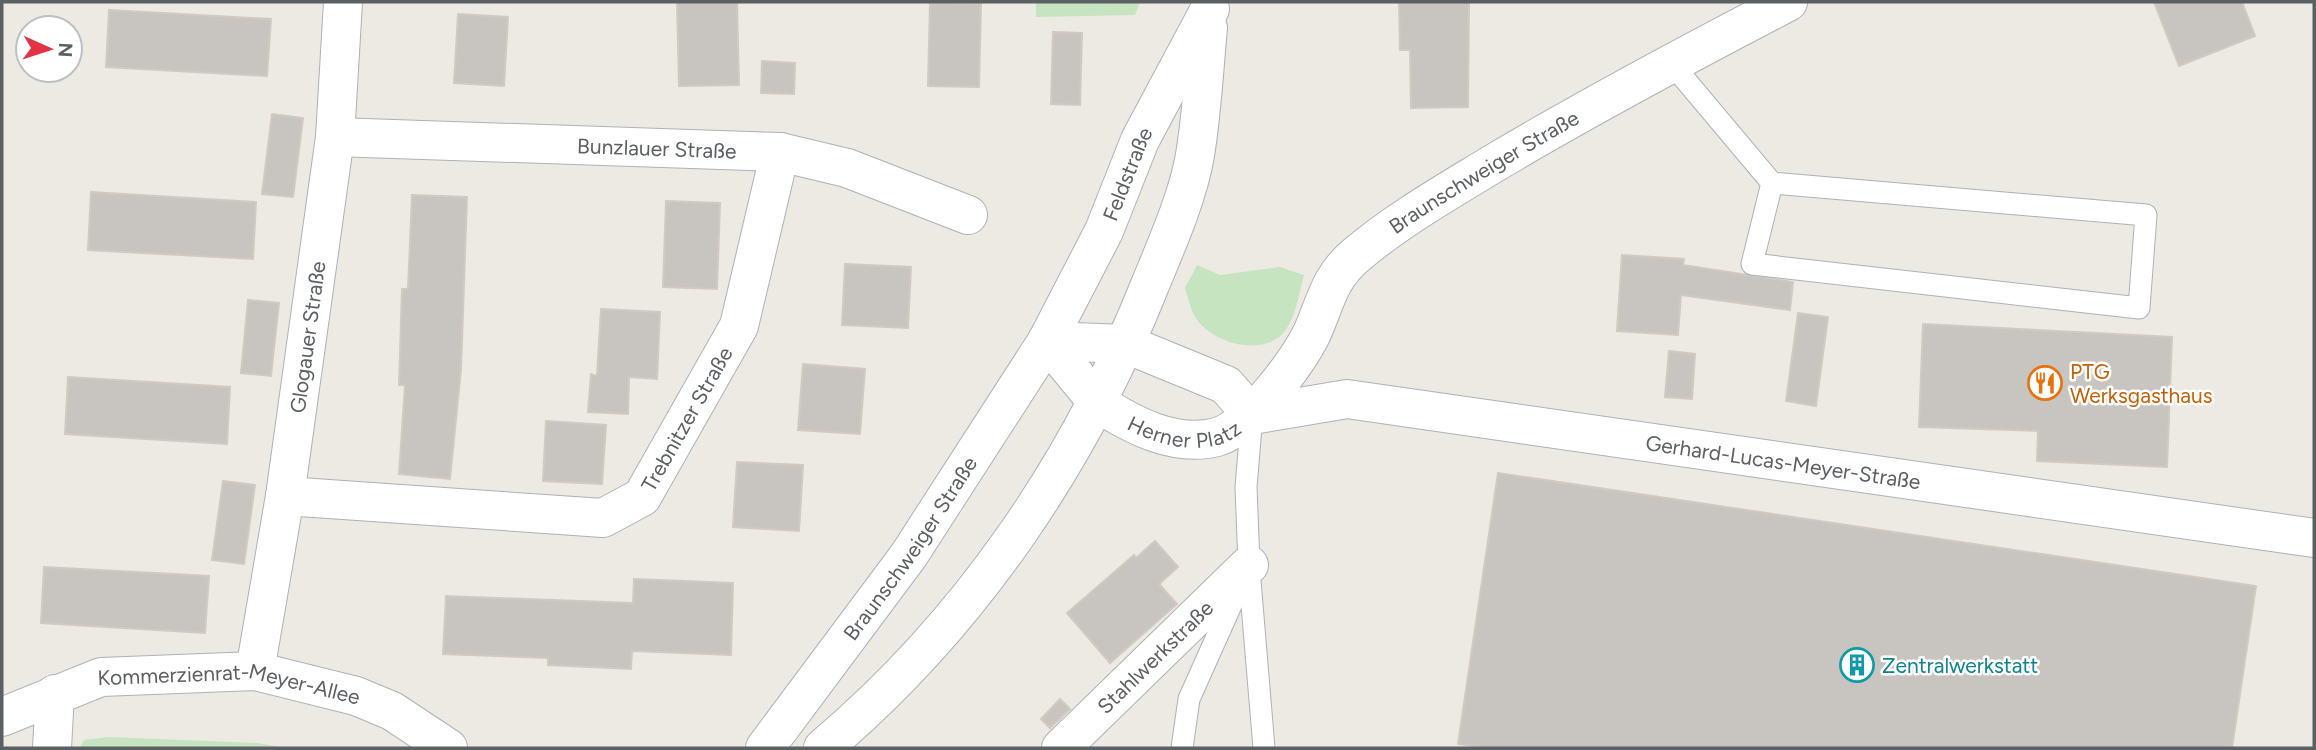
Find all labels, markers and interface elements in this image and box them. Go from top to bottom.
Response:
north arrow [14,14,84,84]
text: N [54,42,77,58]
street label: Braunschweiger Straße [1384,104,1583,238]
street label: Feldstraße [1097,123,1157,224]
street label: Bunzlauer Straße [577,133,737,163]
street label: Glogauer Straße [284,259,330,415]
street label: Trebnitzer Straße [636,342,737,495]
place label: PTG Werksgasthaus [2070,359,2213,408]
restaurant icon: PTG Werksgasthaus [2026,364,2064,402]
street label: Herner Platz [1124,410,1245,452]
street label: Gerhard-Lucas-Meyer-Straße [1644,430,1922,494]
street label: Braunschweiger Straße [838,452,982,645]
street label: Stahlwerkstraße [1092,595,1218,719]
building icon: Zentralwerkstatt [1838,646,1876,684]
place label: Zentralwerkstatt [1882,653,2038,678]
street label: Kommerzienrat-Meyer-Allee [97,658,363,709]

